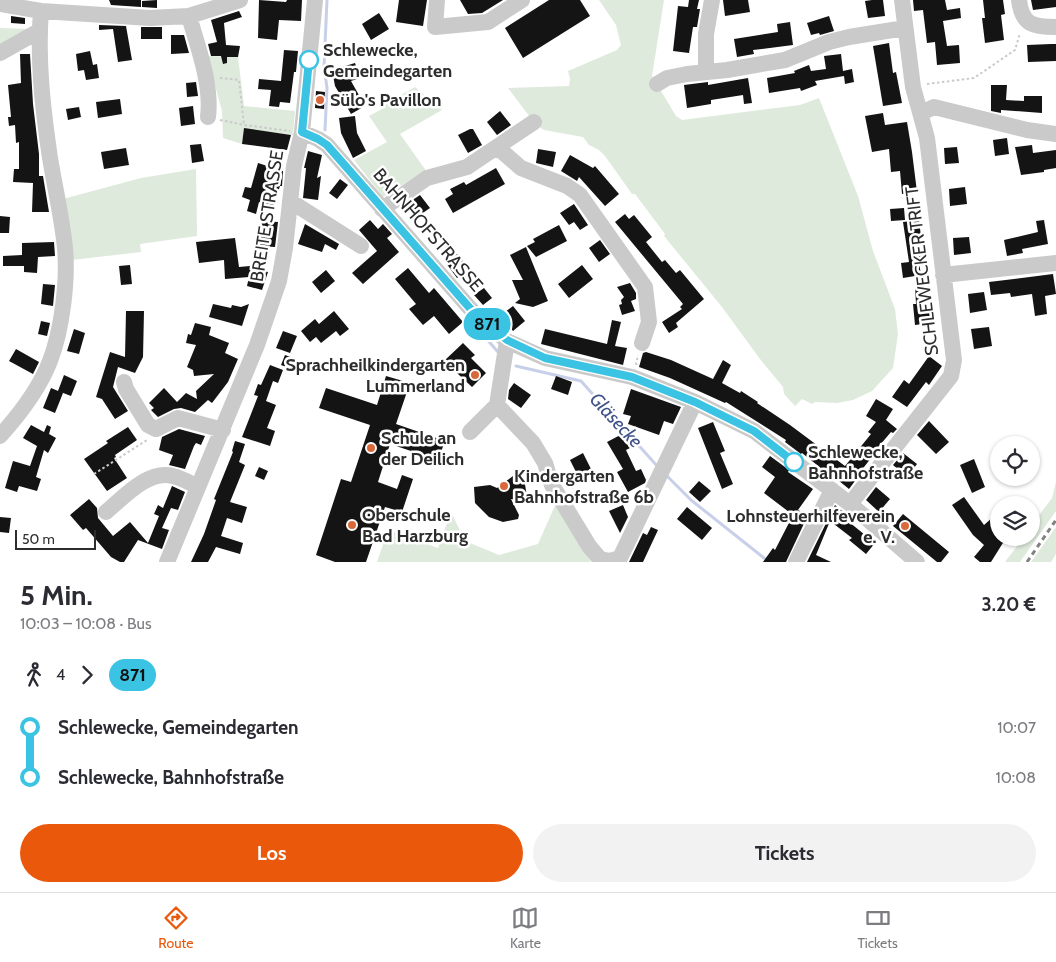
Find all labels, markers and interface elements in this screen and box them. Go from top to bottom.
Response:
place label: Schlewecke, Gemeindegarten [323,39,452,82]
marker: Schlewecke, Gemeindegarten [299,50,319,70]
place label: Sülo's Pavillon [330,89,442,111]
marker: Sülo's Pavillon [314,94,326,106]
street label: BREITE STRASSE [246,149,288,283]
street label: BAHNHOFSTRASSE [368,164,488,296]
street label: SCHLEWECKER TRIFT [901,185,943,357]
line badge: 871 [458,308,516,340]
text: 871 [474,313,500,335]
place label: Sprachheilkindergarten Lummerland [286,354,465,397]
marker: Sprachheilkindergarten Lummerland [469,369,481,381]
water label: Gläsecke [585,388,647,453]
place label: Schule an der Deilich [381,427,464,470]
map controls [990,436,1040,546]
button: locate [990,436,1040,486]
place label: Schlewecke, Bahnhofstraße [808,441,923,484]
marker: Schule an der Deilich [365,442,377,454]
marker: Schlewecke, Bahnhofstraße [784,452,804,472]
place label: Kindergarten Bahnhofstraße 6b [514,465,654,508]
marker: Kindergarten Bahnhofstraße 6b [498,480,510,492]
button: layers [990,496,1040,546]
place label: Oberschule Bad Harzburg [362,504,468,547]
place label: Lohnsteuerhilfeverein e. V. [726,505,895,548]
marker: Oberschule Bad Harzburg [346,519,358,531]
marker: Lohnsteuerhilfeverein e. V. [899,520,911,532]
scale bar [15,527,96,550]
text: 50 m [22,530,55,548]
text: 5 Min. [20,578,93,612]
text: 3.20 € [982,593,1036,616]
text: 10:03 – 10:08 · Bus [20,614,152,633]
icon: walk [20,661,48,689]
icon: forward [73,661,101,689]
text: 871 [119,664,146,686]
text: 4 [56,665,65,684]
text: Schlewecke, Gemeindegarten [58,716,299,739]
text: 10:07 [997,718,1036,737]
text: Schlewecke, Bahnhofstraße [58,766,284,789]
text: 10:08 [995,768,1036,787]
button: Los [20,824,523,882]
button: Tickets [533,824,1036,882]
tab: Route [158,904,193,952]
tab: Karte [510,904,541,952]
tab: Tickets [857,904,898,952]

